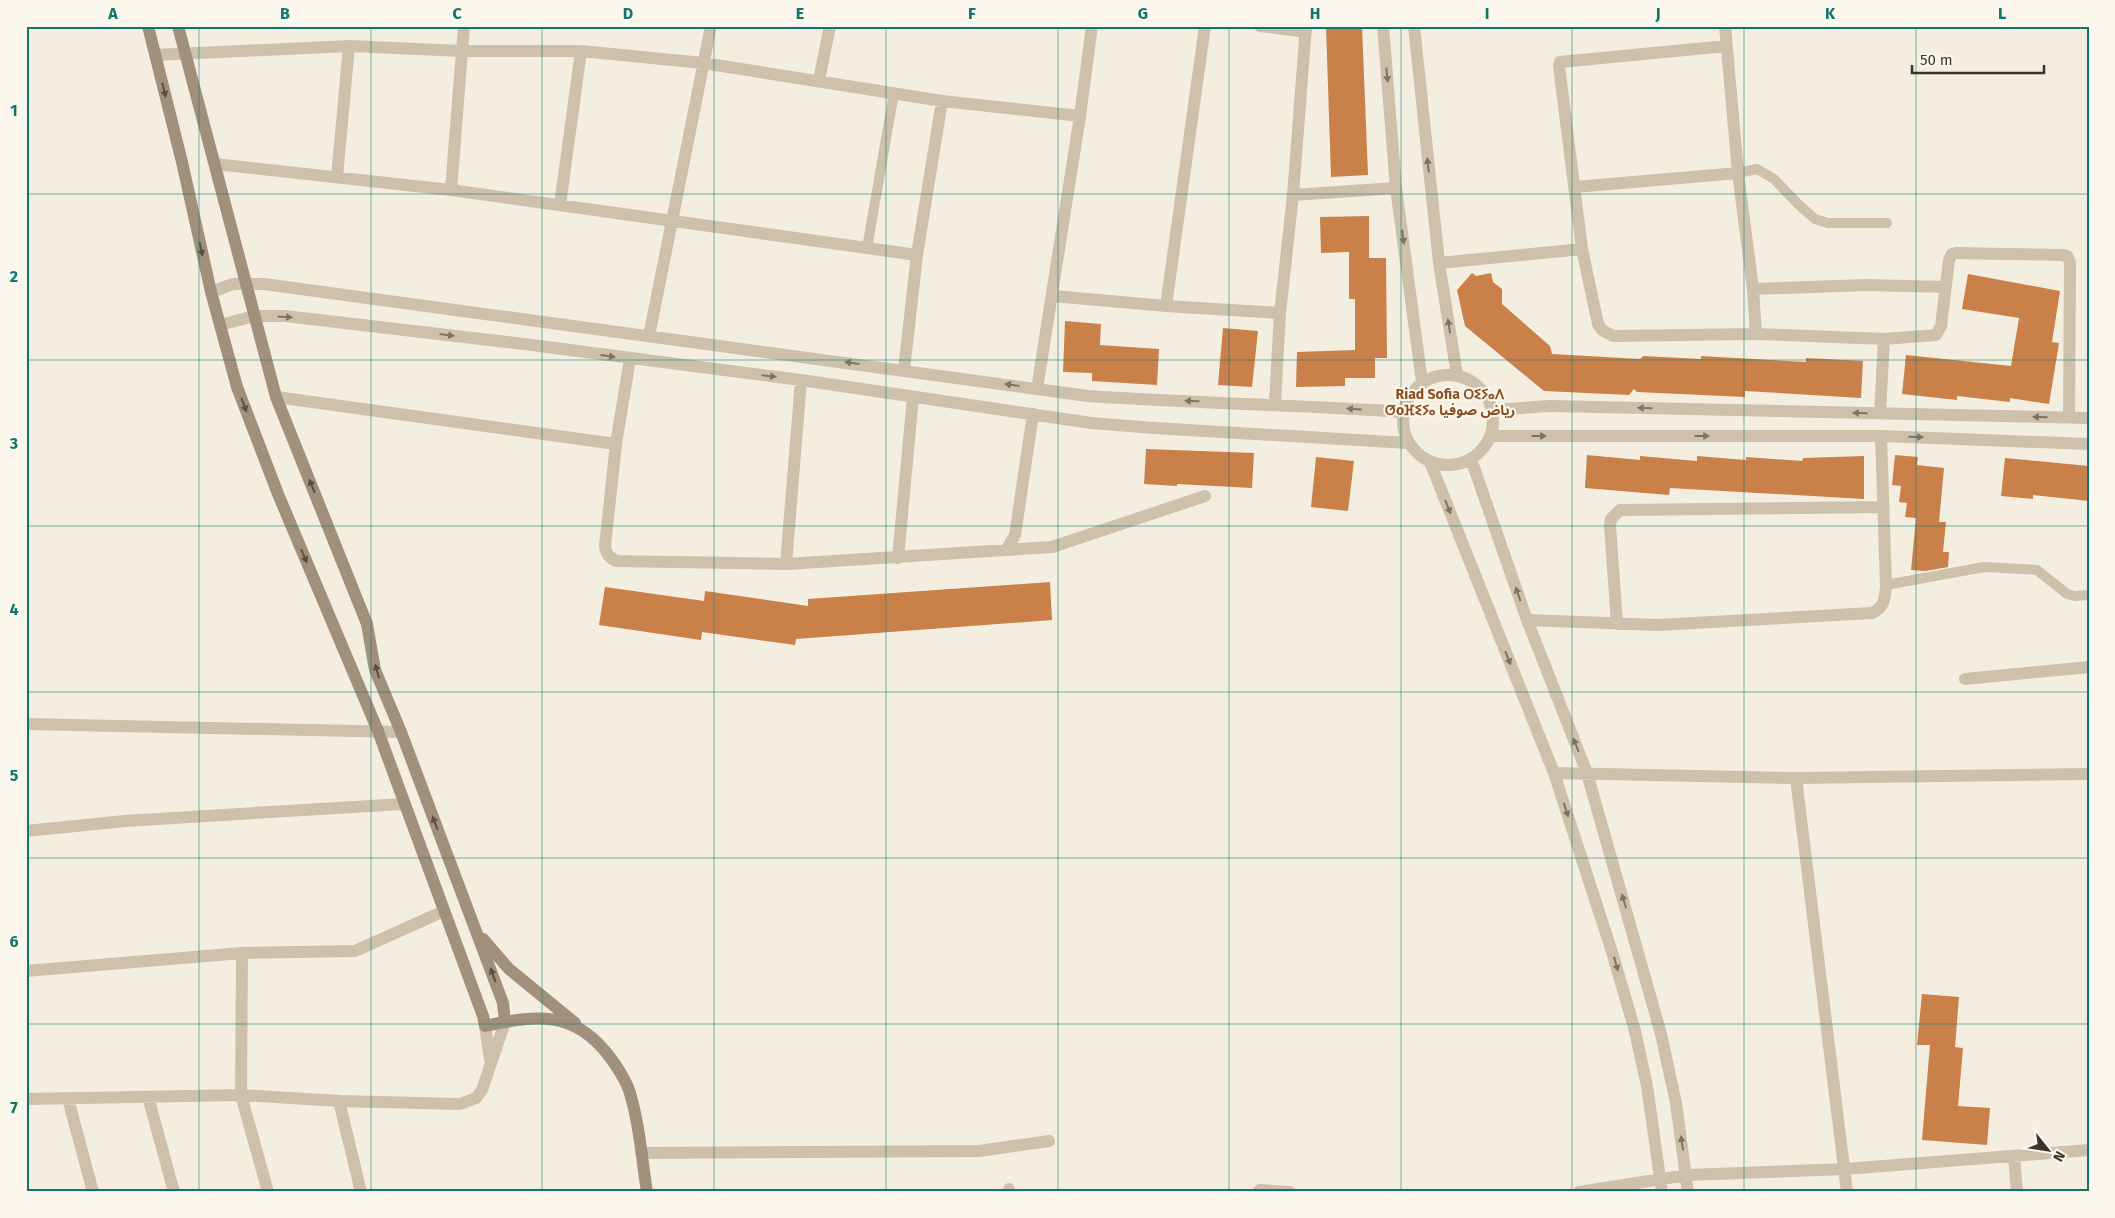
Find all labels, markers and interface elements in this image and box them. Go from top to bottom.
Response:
text: A [107,4,118,23]
text: B [280,4,290,23]
text: C [452,4,462,23]
text: D [623,4,633,23]
text: E [796,4,804,23]
text: F [968,4,976,23]
text: G [1138,4,1148,23]
text: H [1310,4,1320,23]
text: I [1485,4,1489,23]
text: J [1654,4,1661,23]
text: K [1825,4,1836,23]
text: L [1998,4,2006,23]
scale bar [1912,42,2045,74]
text: 50 m [1920,51,1953,69]
one-way arrow [1383,67,1391,83]
one-way arrow [161,83,169,98]
text: 1 [10,101,18,120]
one-way arrow [1424,157,1432,173]
one-way arrow [1399,229,1407,245]
one-way arrow [197,241,205,256]
text: 2 [10,267,18,286]
one-way arrow [278,313,294,321]
one-way arrow [1445,318,1453,334]
one-way arrow [439,331,455,339]
one-way arrow [600,352,616,360]
one-way arrow [843,359,859,367]
one-way arrow [761,372,777,380]
one-way arrow [1004,381,1020,389]
district label: Riad Sofia ⵔⵉⵢⴰⴷ ⵚoⴼⵉⵢⴰ رياض صوفيا [1385,386,1515,419]
one-way arrow [1183,397,1199,405]
one-way arrow [241,398,248,413]
one-way arrow [1346,404,1362,412]
one-way arrow [1637,404,1653,412]
one-way arrow [1852,409,1868,417]
one-way arrow [2032,413,2048,421]
one-way arrow [1531,432,1547,440]
one-way arrow [1694,432,1710,440]
text: 3 [9,434,18,453]
one-way arrow [1909,434,1925,442]
one-way arrow [307,479,315,493]
one-way arrow [1444,500,1452,514]
one-way arrow [301,549,309,563]
one-way arrow [1514,586,1521,601]
text: 4 [9,600,19,619]
one-way arrow [1504,651,1512,666]
one-way arrow [372,664,380,679]
one-way arrow [1572,737,1580,752]
text: 5 [10,766,19,785]
one-way arrow [1562,802,1570,817]
one-way arrow [431,815,439,830]
one-way arrow [1619,893,1627,908]
text: 6 [9,932,19,951]
one-way arrow [1612,957,1620,972]
one-way arrow [489,967,497,982]
text: 7 [10,1098,18,1117]
north arrow [2022,1126,2072,1176]
one-way arrow [1678,1135,1686,1151]
text: N [2049,1148,2069,1165]

